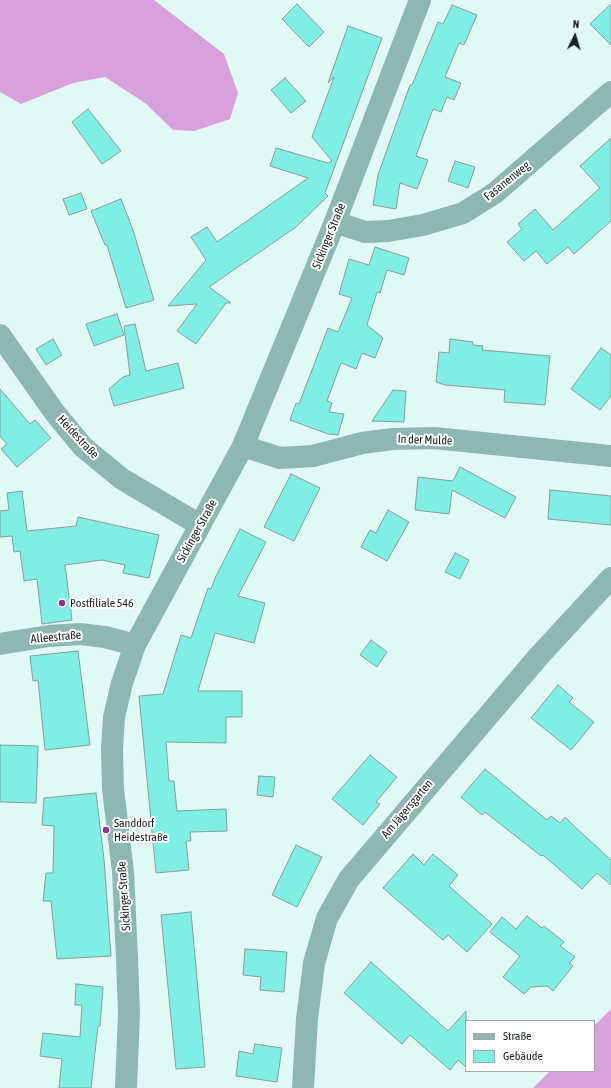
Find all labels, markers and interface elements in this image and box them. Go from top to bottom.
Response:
north arrow [555,16,595,56]
text: N [572,18,580,30]
street label: Fasanenweg [481,158,533,204]
street label: Sickinger Straße [309,201,349,271]
street label: Heidestraße [54,412,102,462]
street label: In der Mulde [397,432,453,448]
street label: Sickinger Straße [174,497,220,565]
place label: Postfiliale 546 [70,596,134,610]
marker: Postfiliale 546 [57,598,67,608]
street label: Alleestraße [30,628,82,646]
street label: Am Jägersgarten [378,777,436,841]
place label: Sanddorf Heidestraße [114,816,168,844]
marker: Sanddorf Heidestraße [101,825,111,835]
street label: Sickinger Straße [114,861,134,931]
legend [465,1020,595,1072]
text: Straße [503,1029,531,1043]
text: Gebäude [503,1049,543,1063]

